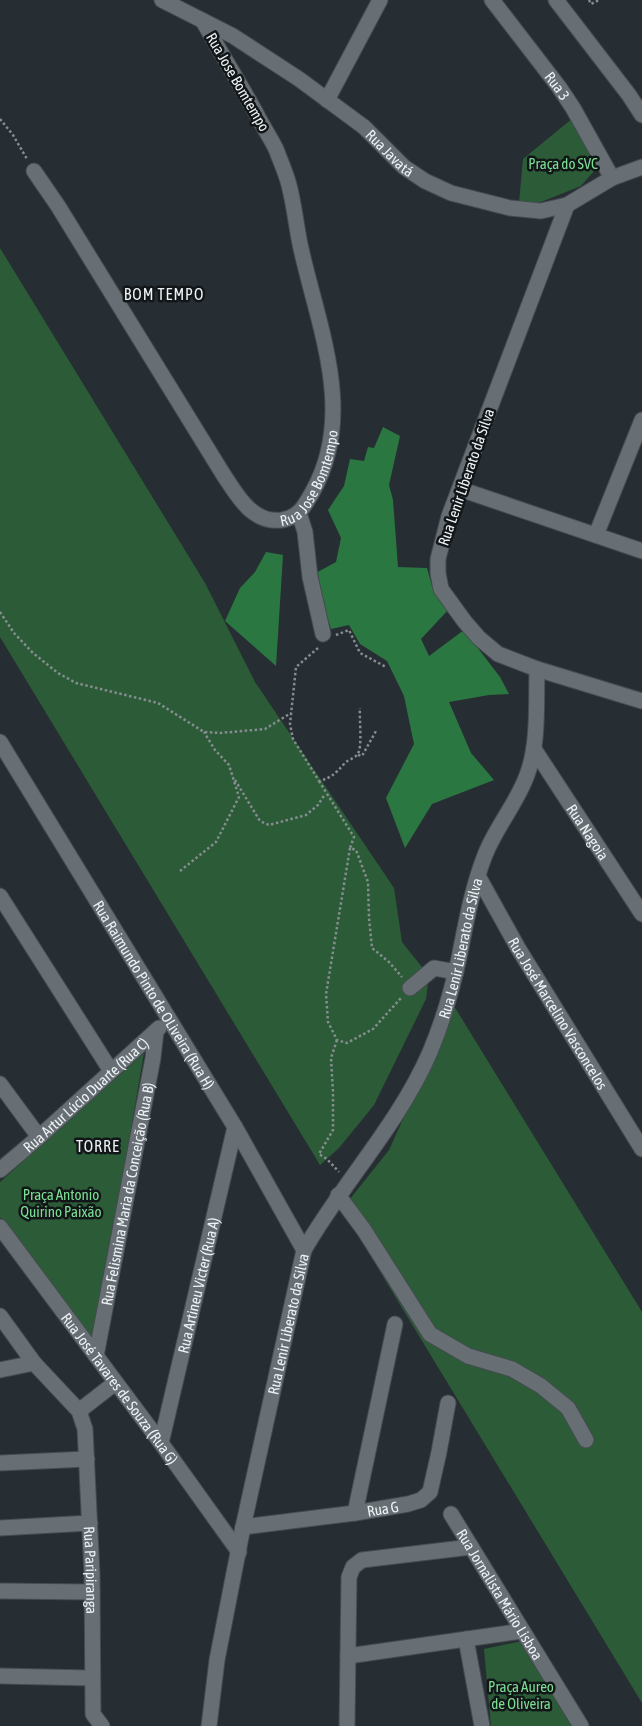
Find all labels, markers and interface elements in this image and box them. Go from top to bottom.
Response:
street label: Rua Jose Bomtempo [203,30,273,134]
street label: Rua 3 [542,68,574,103]
street label: Rua Javatá [363,126,417,180]
park label: Praça do SVC [528,155,598,172]
district label: BOM TEMPO [124,285,204,303]
street label: Rua Lenir Liberato da Silva [435,406,497,548]
street label: Rua Jose Bomtempo [278,429,340,529]
street label: Rua Nagoia [564,801,613,863]
street label: Rua Lenir Liberato da Silva [435,876,485,1021]
street label: Rua Raimundo Pinto de OLiveira (Rua H) [90,897,218,1092]
street label: Rua José Marcelino Vasconcelos [505,934,611,1092]
street label: Rua Artur Lúcio Duarte (Rua C) [20,1034,151,1155]
street label: Rua Felismina Maria da Conceição (Rua B) [97,1081,157,1307]
district label: TORRE [76,1137,120,1155]
park label: Praça Antonio Quirino Paixão [20,1186,102,1220]
street label: Rua Artineu Victer (Rua A) [174,1216,222,1355]
street label: Rua Lenir Liberato da Silva [264,1252,312,1396]
street label: Rua José Tavares de Souza (Rua G) [58,1309,182,1467]
street label: Rua G [366,1497,400,1519]
street label: Rua Paripiranga [81,1526,101,1614]
street label: Rua Jornalista Mário Lisboa [454,1526,547,1663]
park label: Praça Aureo de Oliveira [488,1678,554,1712]

